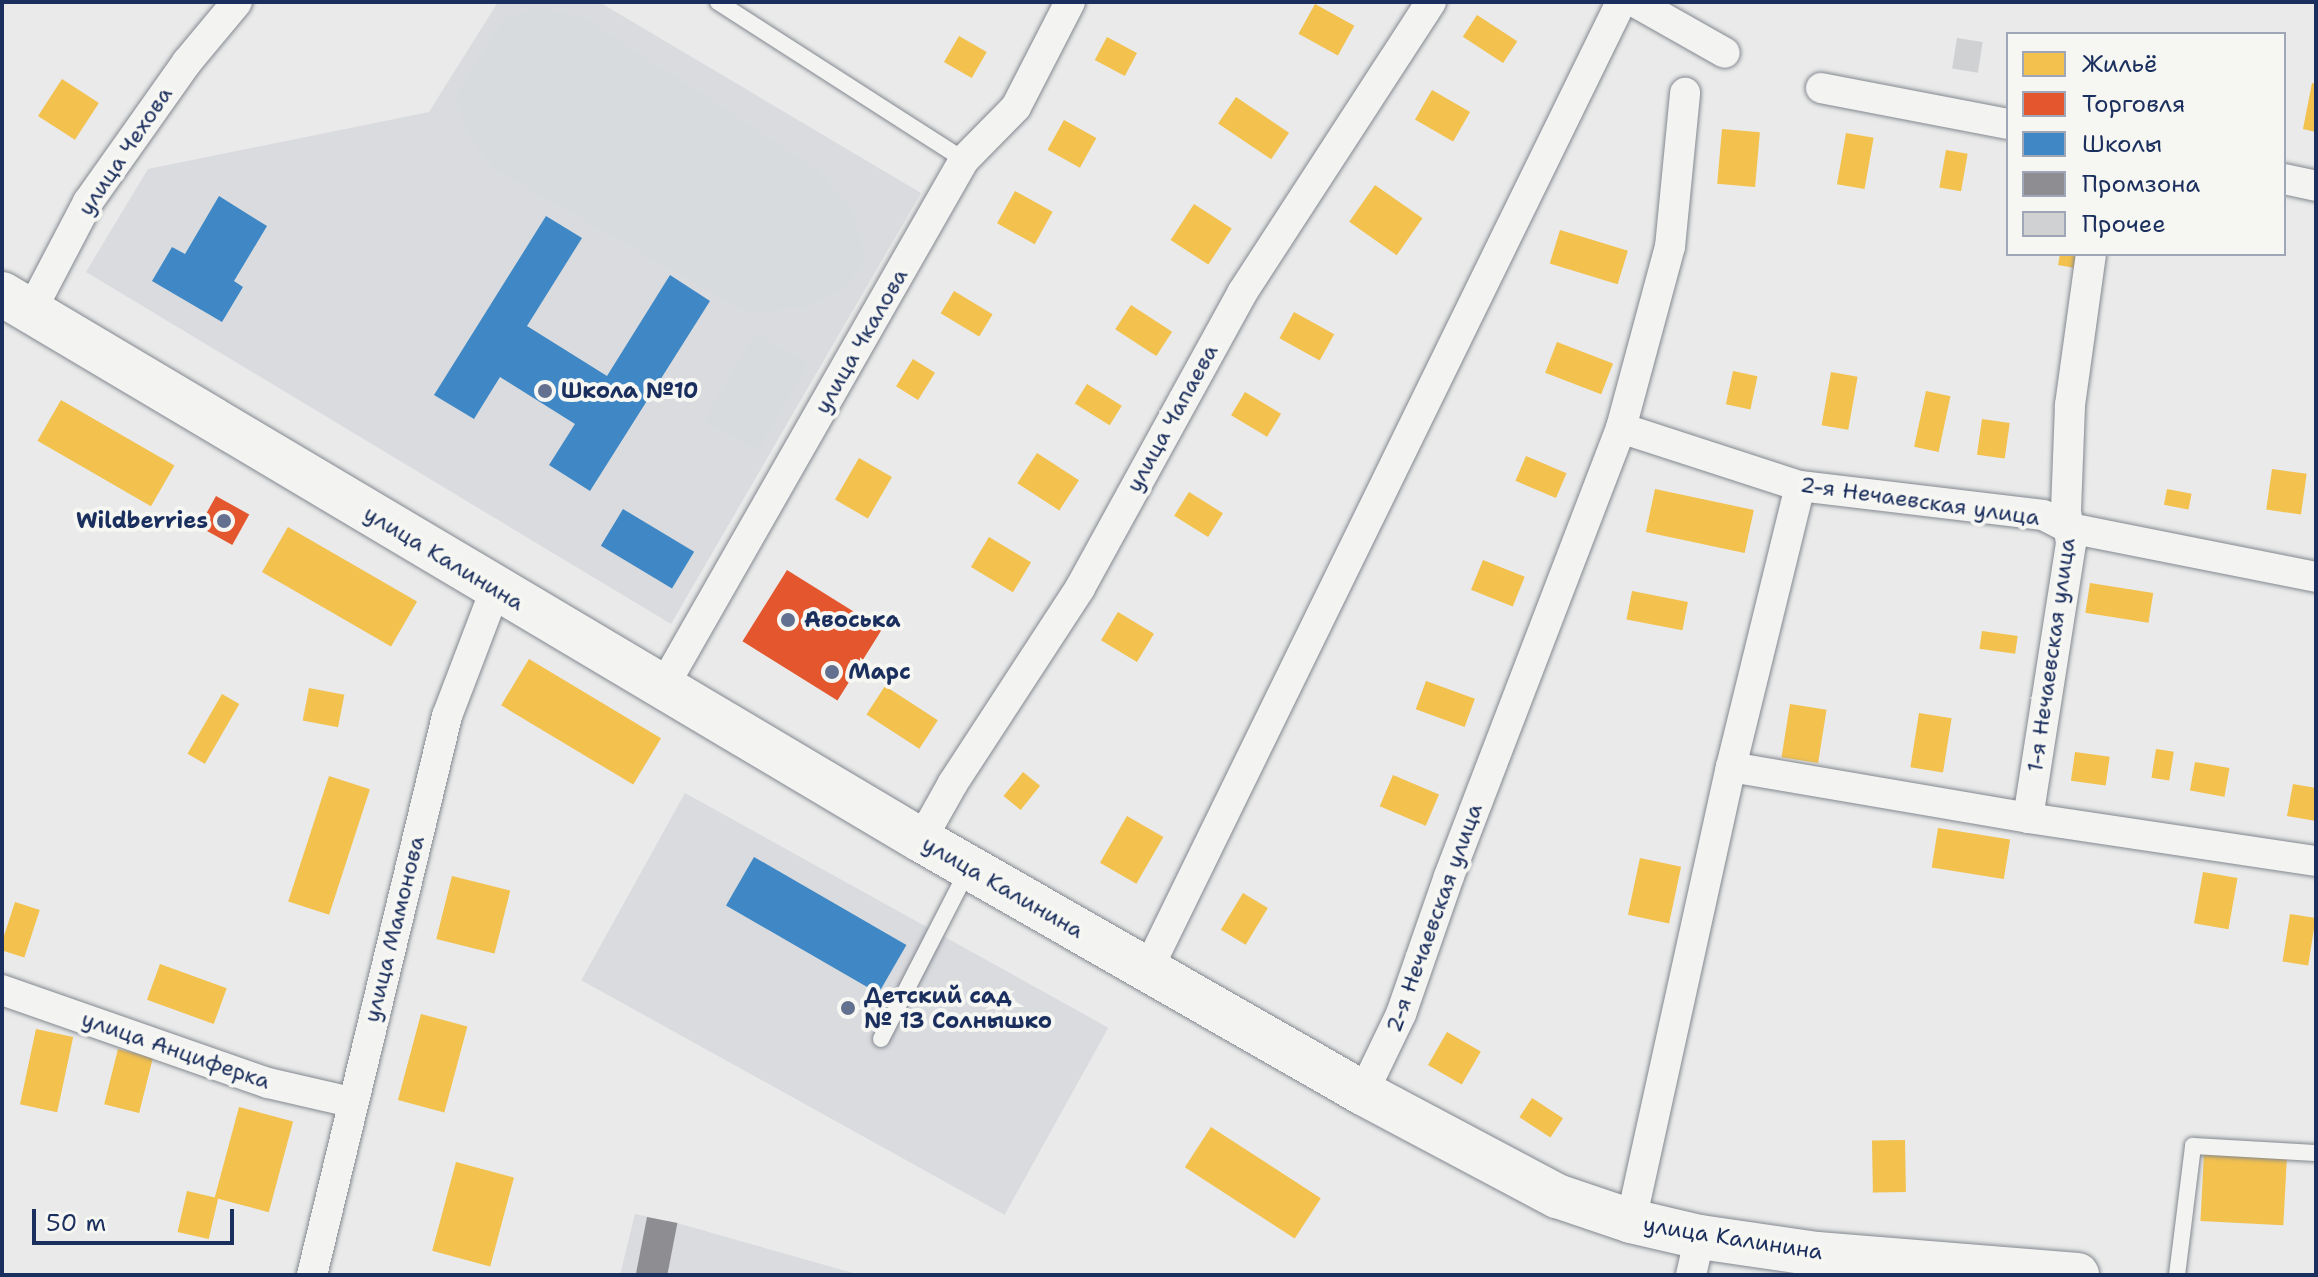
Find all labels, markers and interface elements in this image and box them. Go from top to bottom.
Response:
legend [2006,32,2286,256]
text: Жильё [2082,48,2158,80]
street label: улица Чехова [72,82,178,220]
text: Торговля [2082,88,2185,120]
text: Школы [2082,128,2162,160]
text: Промзона [2082,168,2200,200]
text: Прочее [2082,208,2166,240]
street label: улица Чкалова [809,264,913,418]
street label: улица Чапаева [1121,340,1223,496]
place label: Школа №10 [561,378,698,404]
marker: Школа №10 [536,382,554,400]
street label: 2-я Нечаевская улица [1799,471,2041,531]
street label: улица Калинина [359,500,529,616]
place label: Wildberries [76,508,208,534]
marker: Wildberries [215,512,233,530]
street label: 1-я Нечаевская улица [2021,536,2081,774]
place label: Авоська [804,607,900,633]
marker: Авоська [779,611,797,629]
place label: Марс [848,659,911,685]
marker: Марс [823,663,841,681]
street label: 2-я Нечаевская улица [1380,800,1488,1036]
street label: улица Калинина [918,830,1088,944]
street label: улица Мамонова [358,833,430,1025]
place label: Детский сад № 13 Солнышко [864,982,1052,1034]
marker: Детский сад № 13 Солнышко [839,999,857,1017]
street label: улица Анциферка [78,1005,274,1095]
scale bar [36,1193,238,1243]
text: 50 m [46,1207,106,1239]
street label: улица Калинина [1641,1211,1825,1265]

